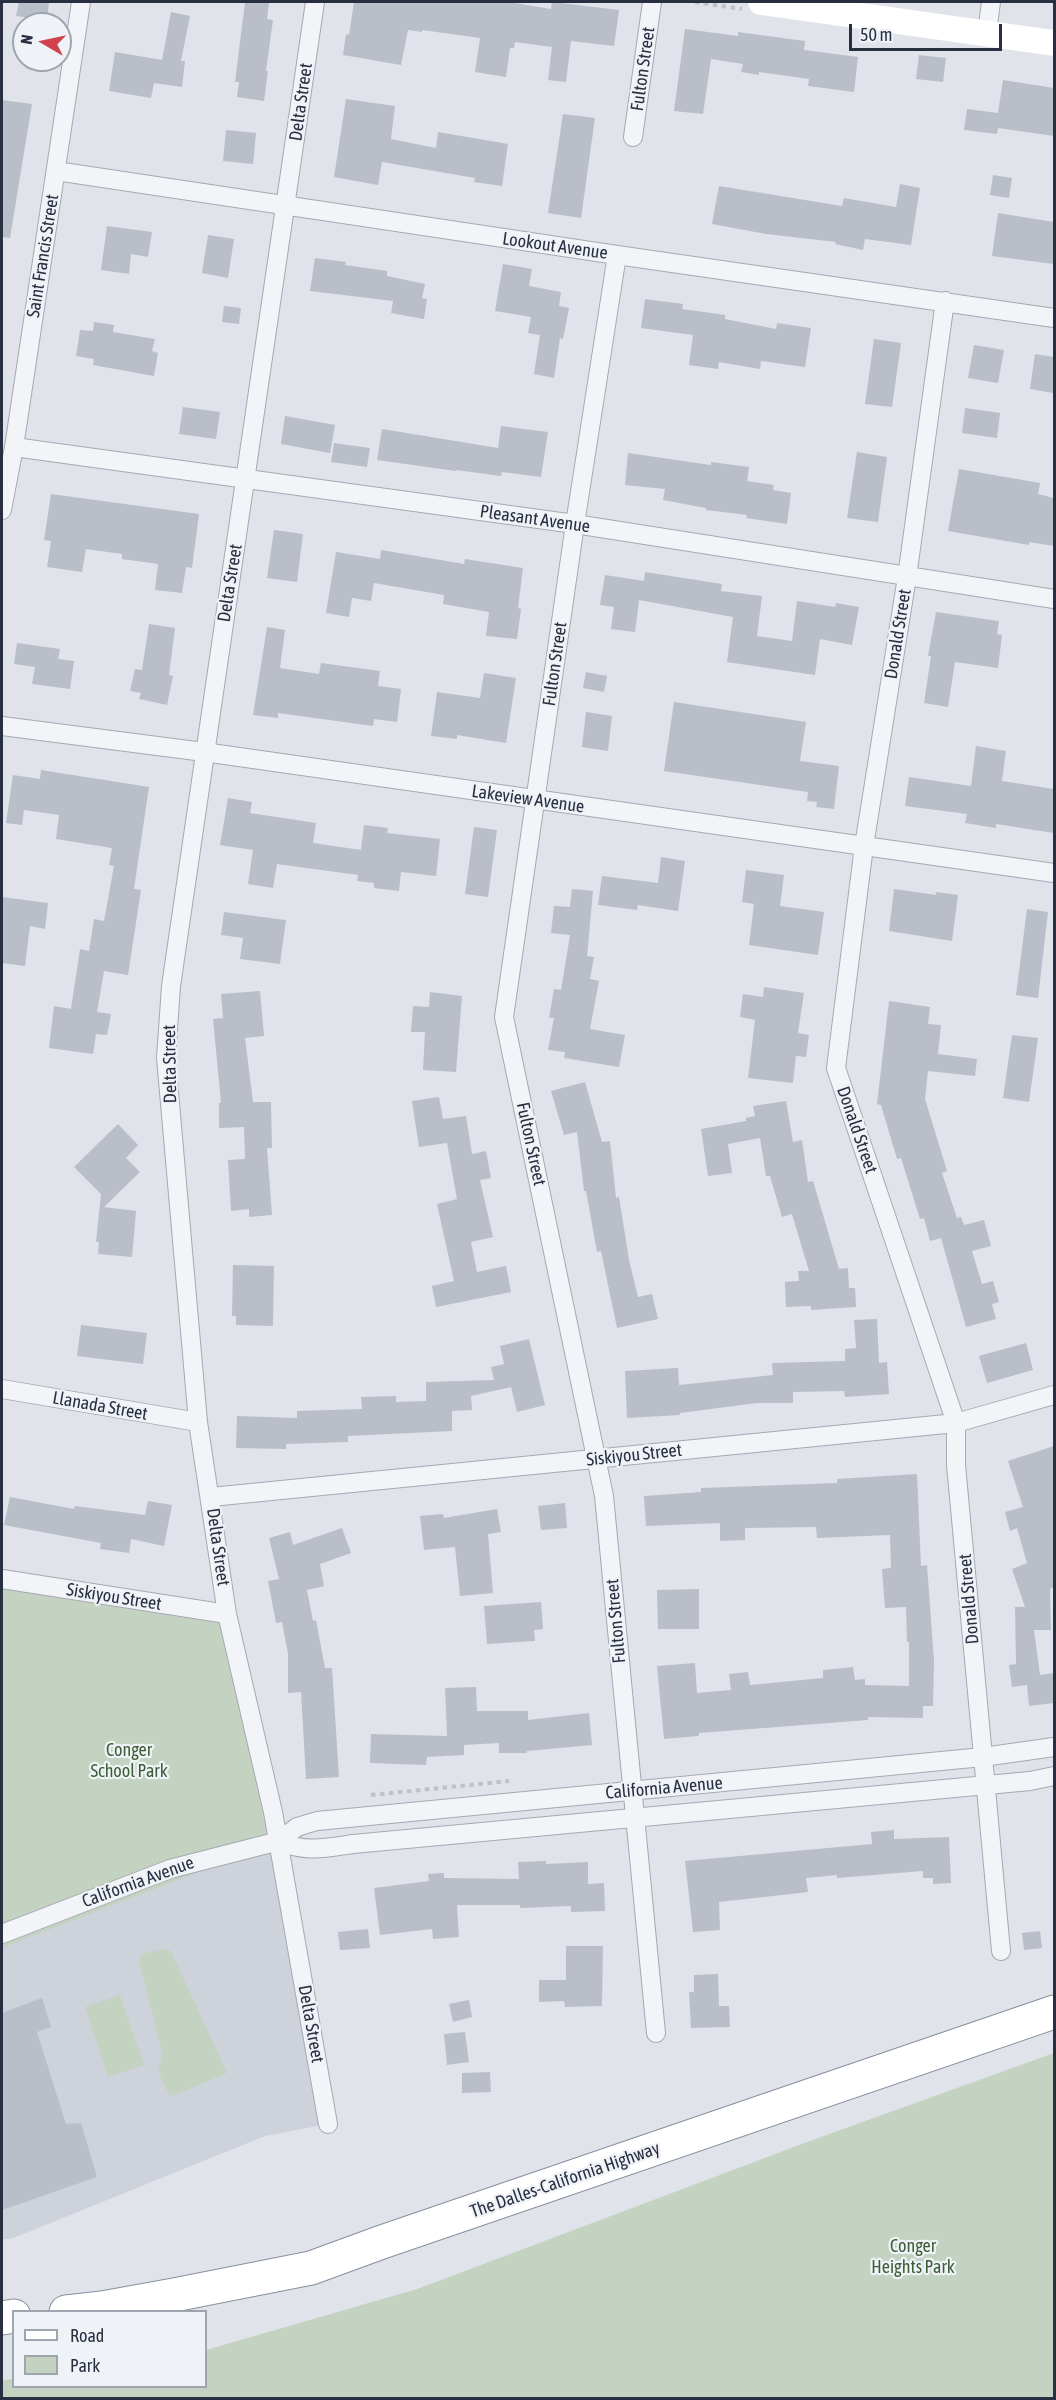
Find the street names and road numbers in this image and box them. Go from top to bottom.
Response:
street label: Fulton Street [626,26,660,112]
street label: Delta Street [285,62,317,142]
street label: Saint Francis Street [23,193,63,319]
street label: Lookout Avenue [501,228,609,264]
street label: Pleasant Avenue [479,501,591,537]
street label: Delta Street [213,543,247,623]
street label: Donald Street [880,588,916,680]
street label: Fulton Street [538,621,572,707]
street label: Lakeview Avenue [470,780,586,818]
street label: Delta Street [159,1025,181,1103]
street label: Donald Street [832,1084,882,1176]
street label: Fulton Street [512,1100,550,1188]
street label: Llanada Street [51,1387,149,1425]
street label: Siskiyou Street [585,1439,683,1471]
street label: Delta Street [202,1507,234,1587]
street label: Donald Street [954,1553,984,1645]
street label: Fulton Street [602,1578,630,1664]
street label: Siskiyou Street [65,1579,163,1615]
street label: California Avenue [604,1772,724,1804]
street label: California Avenue [79,1852,197,1912]
street label: Delta Street [294,1983,328,2065]
street label: The Dalles-California Highway [467,2137,663,2223]

